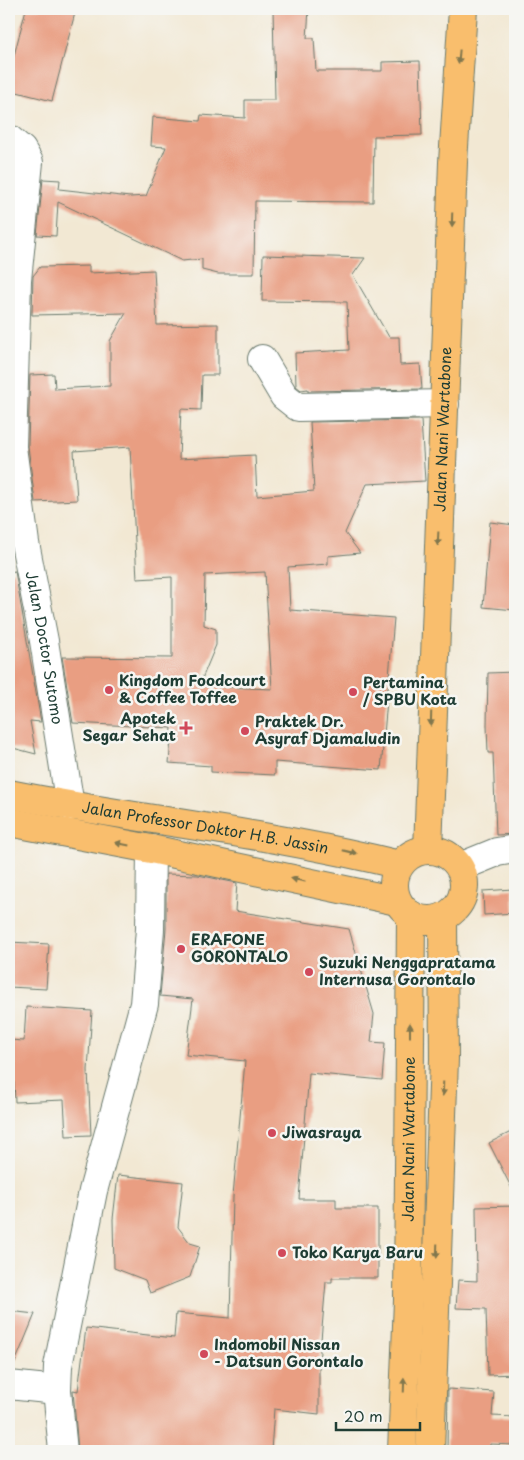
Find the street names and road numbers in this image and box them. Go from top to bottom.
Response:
street label: Jalan Nani Wartabone [427,346,456,512]
street label: Jalan Doctor Sutomo [21,569,70,726]
street label: Jalan Professor Doktor H.B. Jassin [80,795,331,859]
street label: Jalan Nani Wartabone [396,1056,420,1222]

